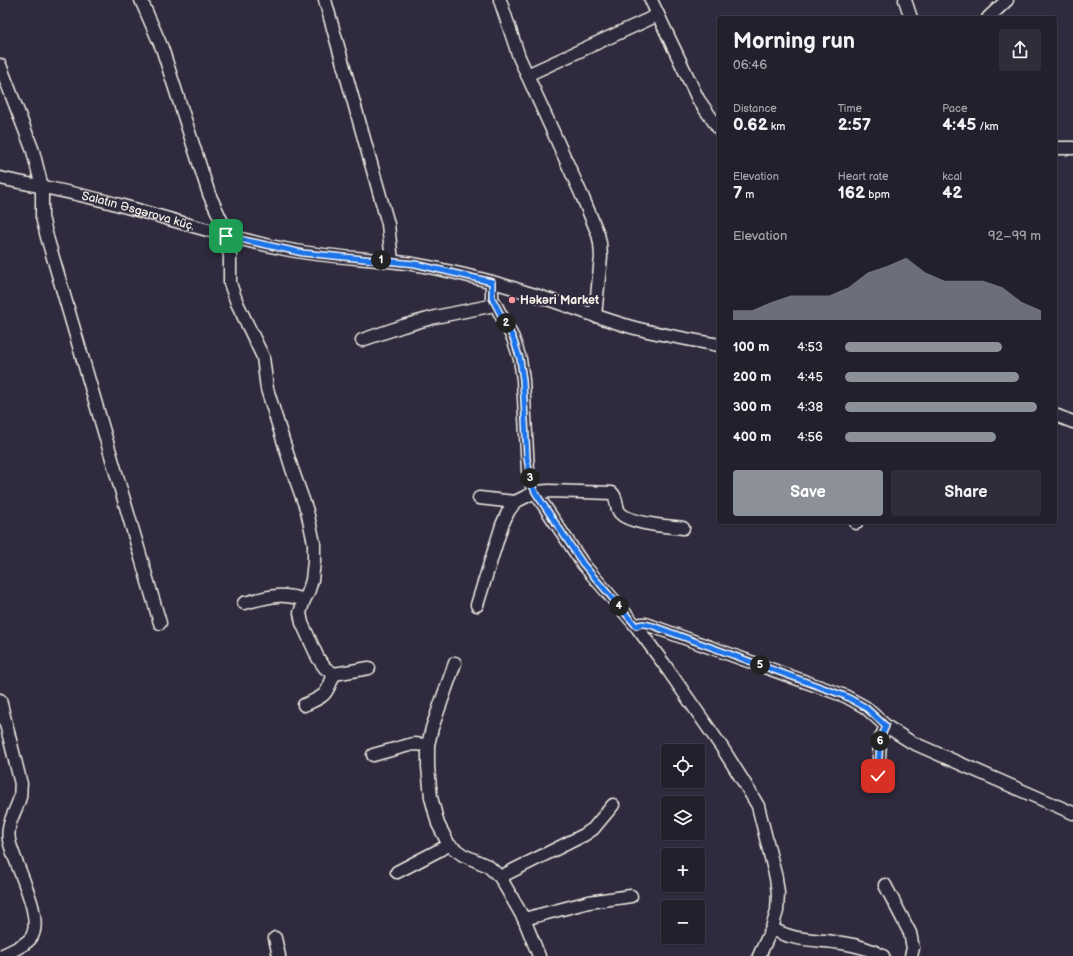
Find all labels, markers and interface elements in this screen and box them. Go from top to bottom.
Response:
text: Morning run [733,28,855,55]
button: share [999,29,1041,71]
text: 06:46 [733,57,767,73]
text: Distance [733,102,777,115]
text: Time [838,102,862,115]
text: Pace [942,102,967,115]
text: 0.62 [733,115,768,135]
text: 2:57 [838,115,871,135]
text: 4:45 [942,115,976,135]
text: km [768,120,785,133]
text: /km [976,120,999,133]
text: Elevation [733,170,779,183]
text: Heart rate [838,170,888,183]
text: kcal [942,170,962,183]
text: 7 [733,183,742,203]
text: 162 [838,183,865,203]
text: 42 [942,183,963,203]
street label: Salatın Əsgərova küç. [80,188,196,234]
text: m [742,188,754,201]
text: bpm [865,188,890,201]
pin [209,219,243,253]
icon: arrive [215,225,237,247]
text: Elevation [733,228,787,244]
text: 92–99 m [988,228,1041,244]
pin: 1 [371,250,391,270]
text: 1 [379,253,383,266]
place label: Həkəri Market [520,293,599,308]
marker: Həkəri Market [507,295,517,305]
pin: 2 [496,313,516,333]
text: 2 [503,316,509,329]
text: 100 m [733,339,769,355]
text: 4:53 [797,339,823,355]
text: 200 m [733,369,771,385]
text: 4:45 [797,369,823,385]
text: 300 m [733,399,771,415]
text: 4:38 [797,399,823,415]
text: 400 m [733,429,771,445]
text: 4:56 [797,429,823,445]
pin: 3 [520,468,540,488]
button: Save [733,470,883,516]
button: Share [891,470,1041,516]
text: 3 [527,471,533,484]
pin: 4 [609,596,629,616]
text: 4 [616,599,622,612]
pin: 5 [750,655,770,675]
text: 5 [757,658,763,671]
pin: 6 [870,731,890,751]
text: 6 [877,734,883,747]
map controls [661,744,705,944]
button: locate [661,744,705,788]
pin [861,759,895,793]
icon: check [867,765,889,787]
button: layers [661,796,705,840]
button: + [661,848,705,892]
button: − [661,900,705,944]

